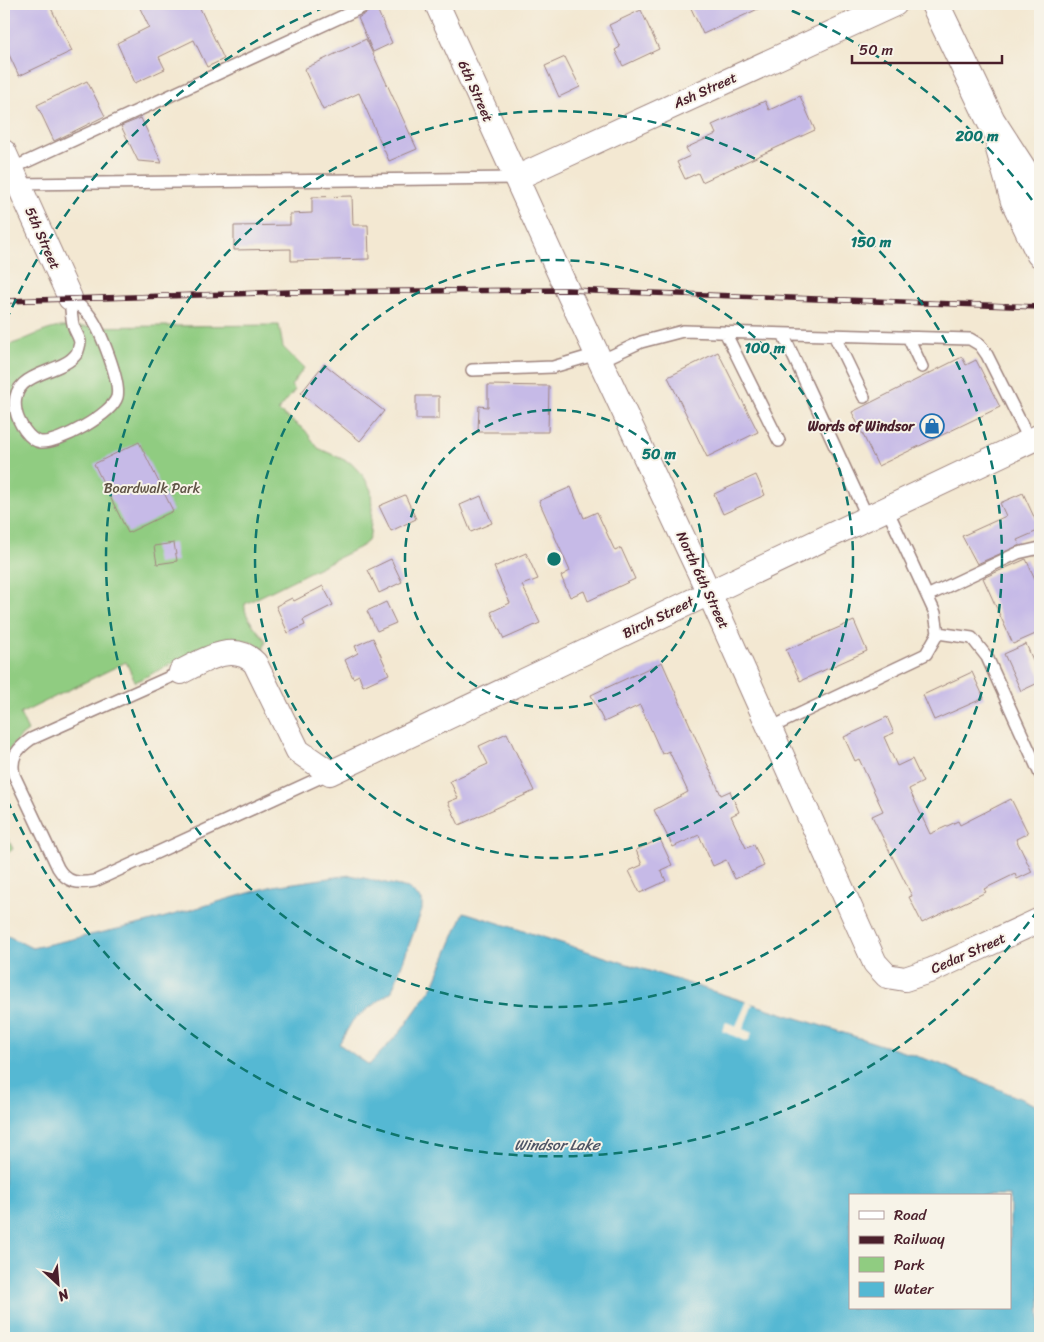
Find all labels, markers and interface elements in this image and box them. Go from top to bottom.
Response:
scale bar [852,32,1002,64]
text: 50 m [859,37,894,63]
street label: 6th Street [451,56,500,126]
street label: Ash Street [668,65,741,116]
text: 200 m [954,123,999,149]
street label: 5th Street [18,203,67,274]
text: 150 m [851,229,892,255]
text: 100 m [745,335,786,361]
shop icon: Words of Windsor [919,413,945,439]
place label: Words of Windsor [808,414,915,439]
text: 50 m [642,441,677,467]
park label: Boardwalk Park [104,476,201,501]
street label: North 6th Street [669,527,736,633]
centre of rings [545,550,563,568]
street label: Birch Street [618,589,700,646]
street label: Cedar Street [927,926,1010,981]
water label: Windsor Lake [514,1132,601,1158]
legend [849,1194,1012,1310]
text: Road [894,1202,927,1228]
text: Railway [894,1226,945,1252]
text: Park [894,1252,925,1278]
north arrow [32,1260,82,1310]
text: Water [894,1276,934,1302]
text: N [53,1281,74,1309]

